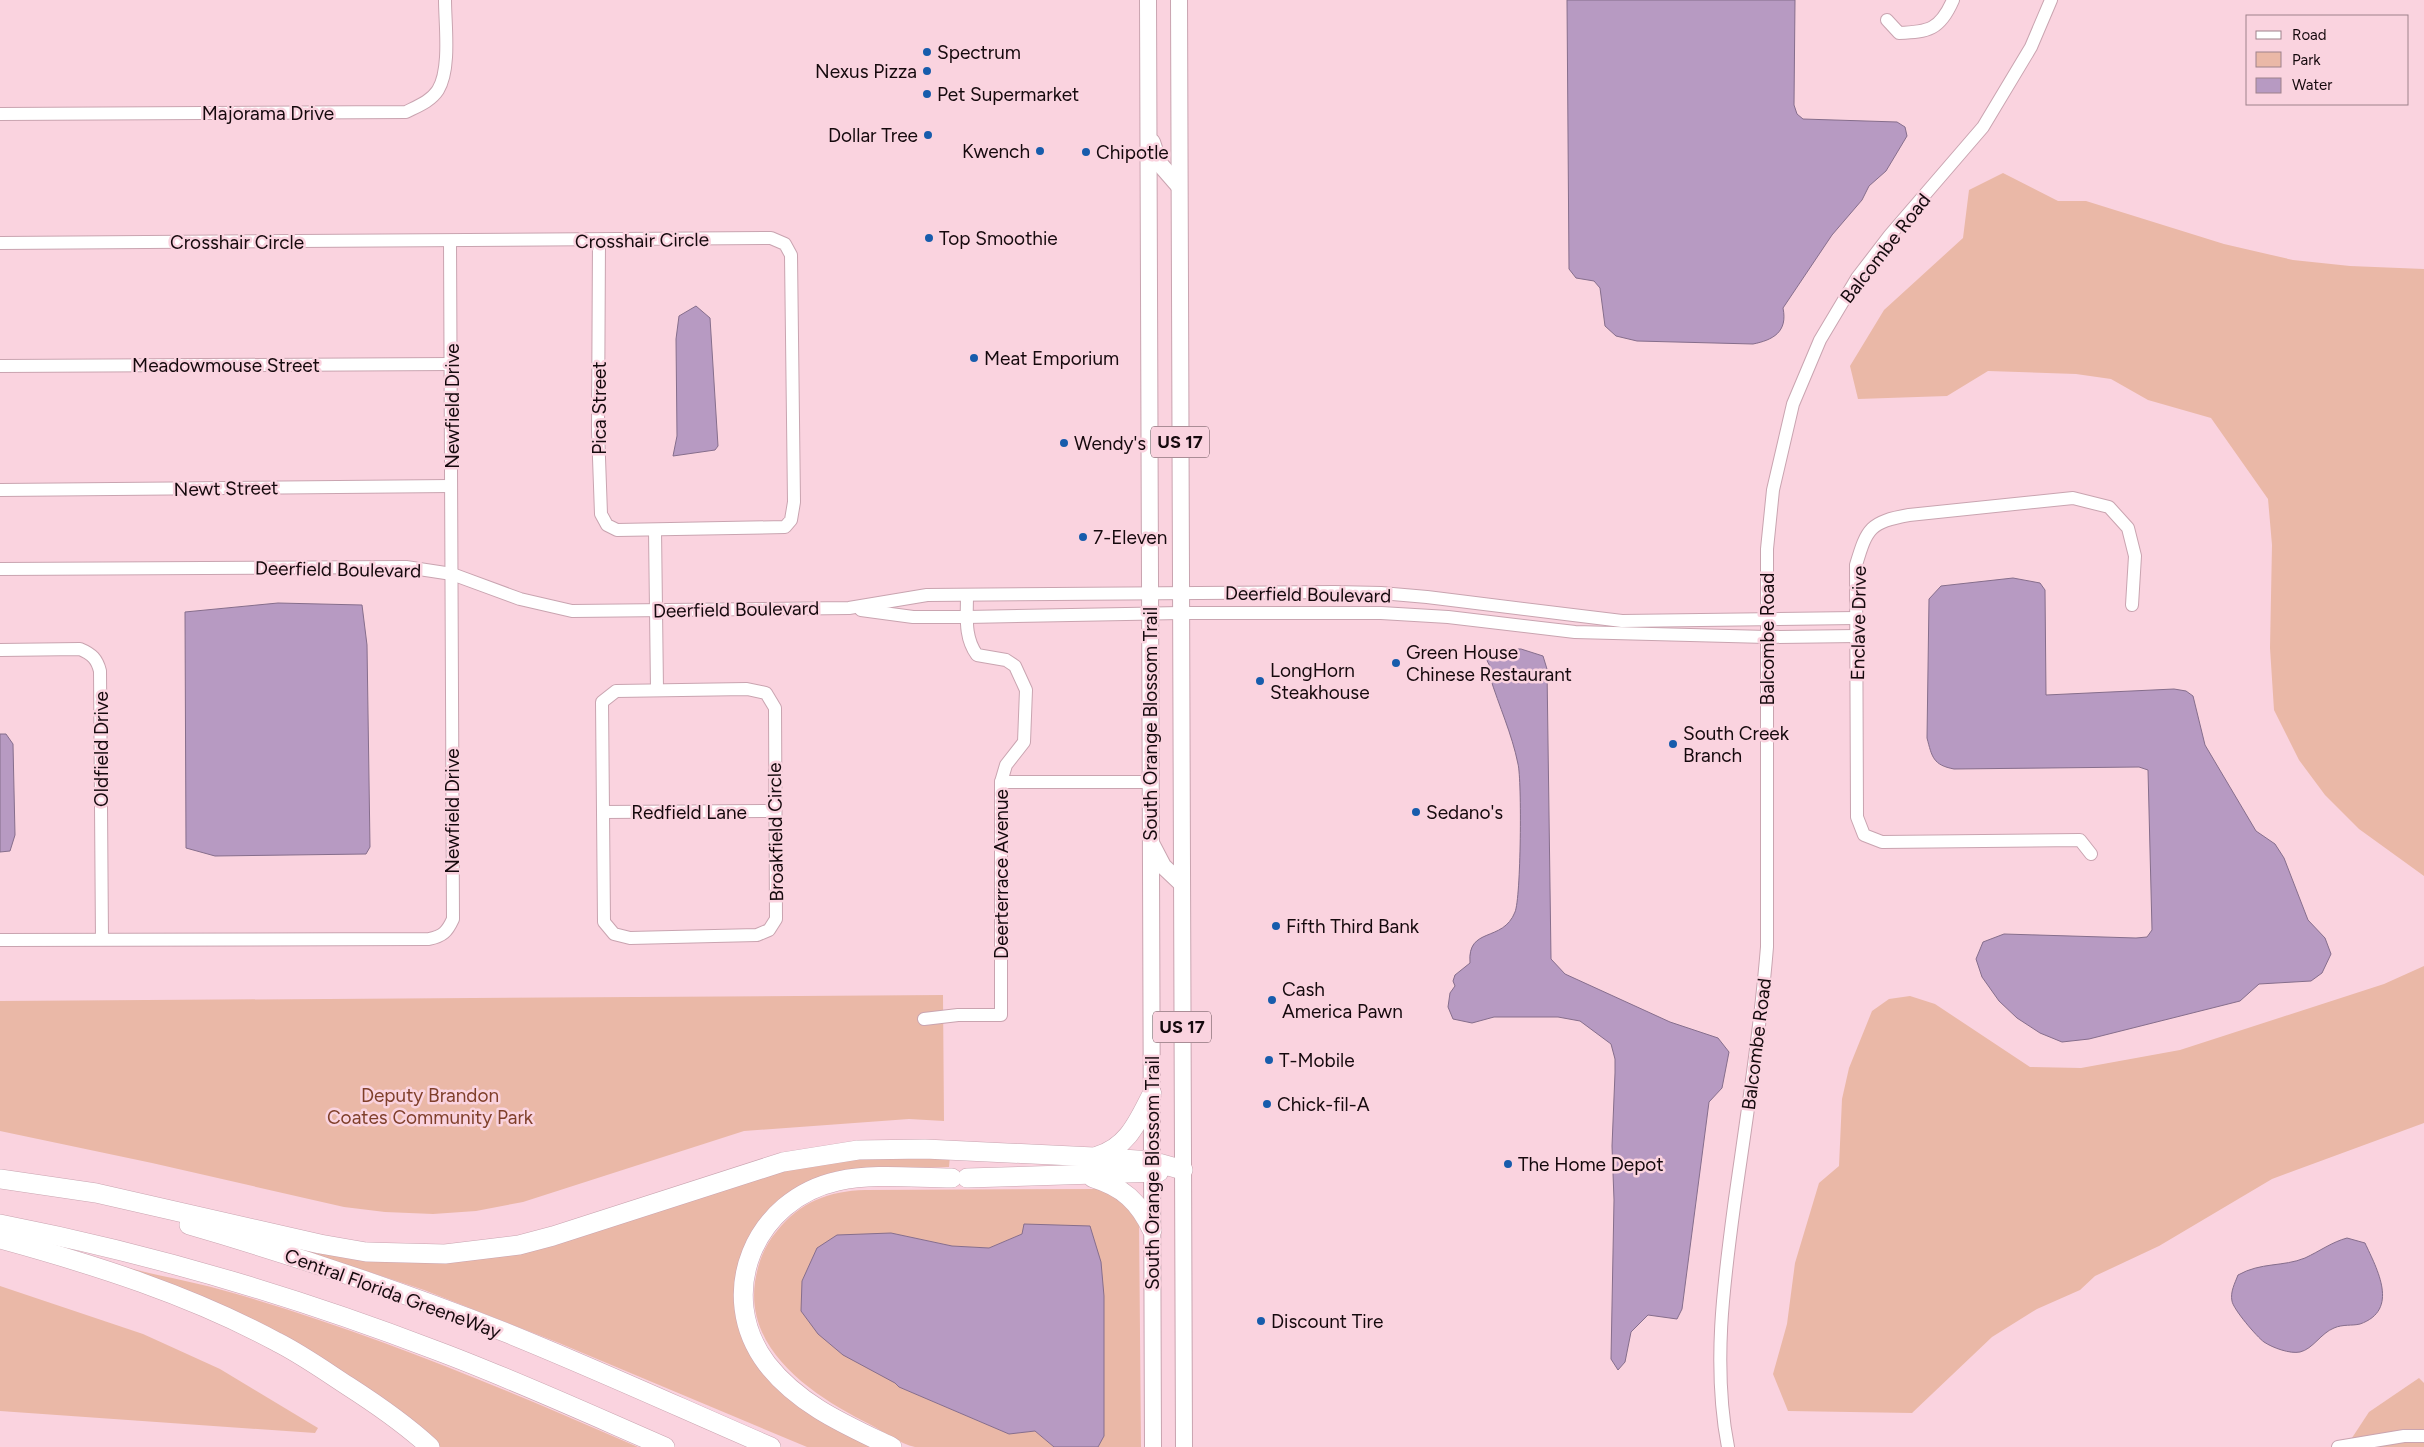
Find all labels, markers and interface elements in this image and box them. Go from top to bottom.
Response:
legend [2246,15,2409,105]
text: Road [2292,26,2327,44]
place label: Spectrum [937,41,1021,64]
marker: Spectrum [921,46,933,58]
text: Park [2292,51,2321,69]
place label: Nexus Pizza [815,60,917,83]
marker: Nexus Pizza [921,65,933,77]
text: Water [2292,76,2332,94]
place label: Pet Supermarket [937,83,1079,106]
marker: Pet Supermarket [921,88,933,100]
street label: Majorama Drive [202,102,334,125]
place label: Dollar Tree [828,124,918,147]
marker: Dollar Tree [922,129,934,141]
place label: Kwench [962,140,1030,163]
place label: Chipotle [1096,141,1169,164]
marker: Kwench [1034,145,1046,157]
marker: Chipotle [1080,146,1092,158]
street label: Balcombe Road [1835,189,1935,308]
place label: Top Smoothie [939,227,1058,250]
street label: Crosshair Circle [575,228,709,253]
street label: Crosshair Circle [170,231,304,254]
marker: Top Smoothie [923,232,935,244]
street label: Newfield Drive [441,343,464,469]
place label: Meat Emporium [984,347,1119,370]
marker: Meat Emporium [968,352,980,364]
street label: Meadowmouse Street [132,354,320,377]
street label: Pica Street [588,361,611,455]
road number: US 17 [1151,427,1209,458]
place label: Wendy's [1074,432,1146,455]
marker: Wendy's [1058,437,1070,449]
street label: Newt Street [173,476,279,501]
place label: 7-Eleven [1093,526,1167,549]
marker: 7-Eleven [1077,531,1089,543]
street label: Deerfield Boulevard [255,557,421,582]
street label: Enclave Drive [1846,566,1871,680]
street label: Balcombe Road [1756,573,1779,705]
street label: Deerfield Boulevard [1225,582,1391,607]
street label: Deerfield Boulevard [653,597,819,622]
street label: South Orange Blossom Trail [1139,607,1162,841]
place label: Green House Chinese Restaurant [1406,641,1572,686]
marker: Green House Chinese Restaurant [1390,657,1402,669]
place label: LongHorn Steakhouse [1270,659,1370,704]
marker: LongHorn Steakhouse [1254,675,1266,687]
street label: Oldfield Drive [90,691,113,807]
place label: South Creek Branch [1683,722,1790,767]
marker: South Creek Branch [1667,738,1679,750]
street label: Newfield Drive [441,748,464,874]
street label: Broakfield Circle [763,762,788,902]
street label: Deerterrace Avenue [990,789,1013,959]
street label: Redfield Lane [631,801,747,824]
place label: Sedano's [1426,801,1503,824]
marker: Sedano's [1410,806,1422,818]
place label: Fifth Third Bank [1286,915,1420,938]
marker: Fifth Third Bank [1270,920,1282,932]
street label: Balcombe Road [1737,977,1776,1111]
place label: Cash America Pawn [1282,978,1403,1023]
marker: Cash America Pawn [1266,994,1278,1006]
road number: US 17 [1153,1012,1211,1042]
place label: T-Mobile [1279,1049,1355,1072]
marker: T-Mobile [1263,1054,1275,1066]
street label: South Orange Blossom Trail [1141,1056,1164,1290]
park label: Deputy Brandon Coates Community Park [327,1084,534,1129]
place label: Chick-fil-A [1277,1093,1370,1116]
marker: Chick-fil-A [1261,1098,1273,1110]
place label: The Home Depot [1518,1153,1664,1176]
marker: The Home Depot [1502,1158,1514,1170]
street label: Central Florida GreeneWay [282,1244,504,1343]
place label: Discount Tire [1271,1310,1383,1333]
marker: Discount Tire [1255,1315,1267,1327]

